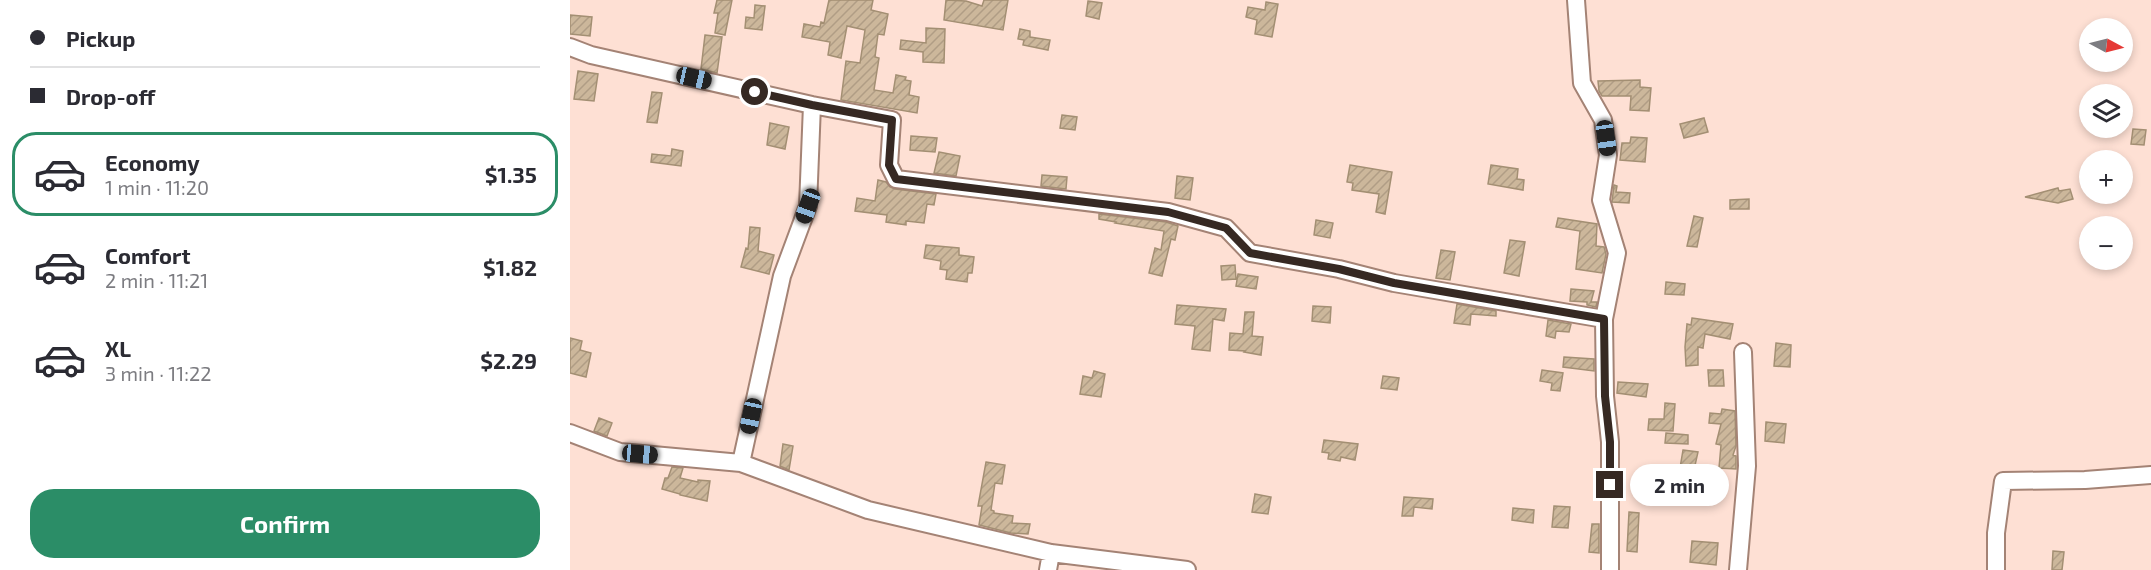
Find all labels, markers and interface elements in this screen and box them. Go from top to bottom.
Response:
north arrow [2079,18,2133,72]
map controls [2079,18,2133,270]
text: Pickup [66,25,135,51]
car [674,65,714,91]
route start [741,78,768,105]
text: Drop-off [66,83,155,109]
button: layers [2079,84,2133,138]
car [1595,119,1617,157]
icon: car [33,147,87,201]
text: Economy [105,149,200,175]
button: + [2079,150,2133,204]
text: $1.35 [485,161,537,187]
text: 1 min · 11:20 [105,175,209,199]
car [793,186,823,226]
button: − [2079,216,2133,270]
icon: car [33,240,87,294]
text: Comfort [105,242,190,268]
text: $1.82 [483,254,537,280]
text: 2 min · 11:21 [105,268,208,292]
icon: car [33,333,87,387]
text: XL [105,335,131,361]
text: $2.29 [480,347,537,373]
text: 3 min · 11:22 [105,361,211,385]
car [738,397,764,435]
car [621,443,659,465]
callout: 2 min [1631,464,1730,506]
route end [1596,471,1623,498]
text: 2 min [1654,473,1705,497]
button: Confirm [30,489,540,558]

